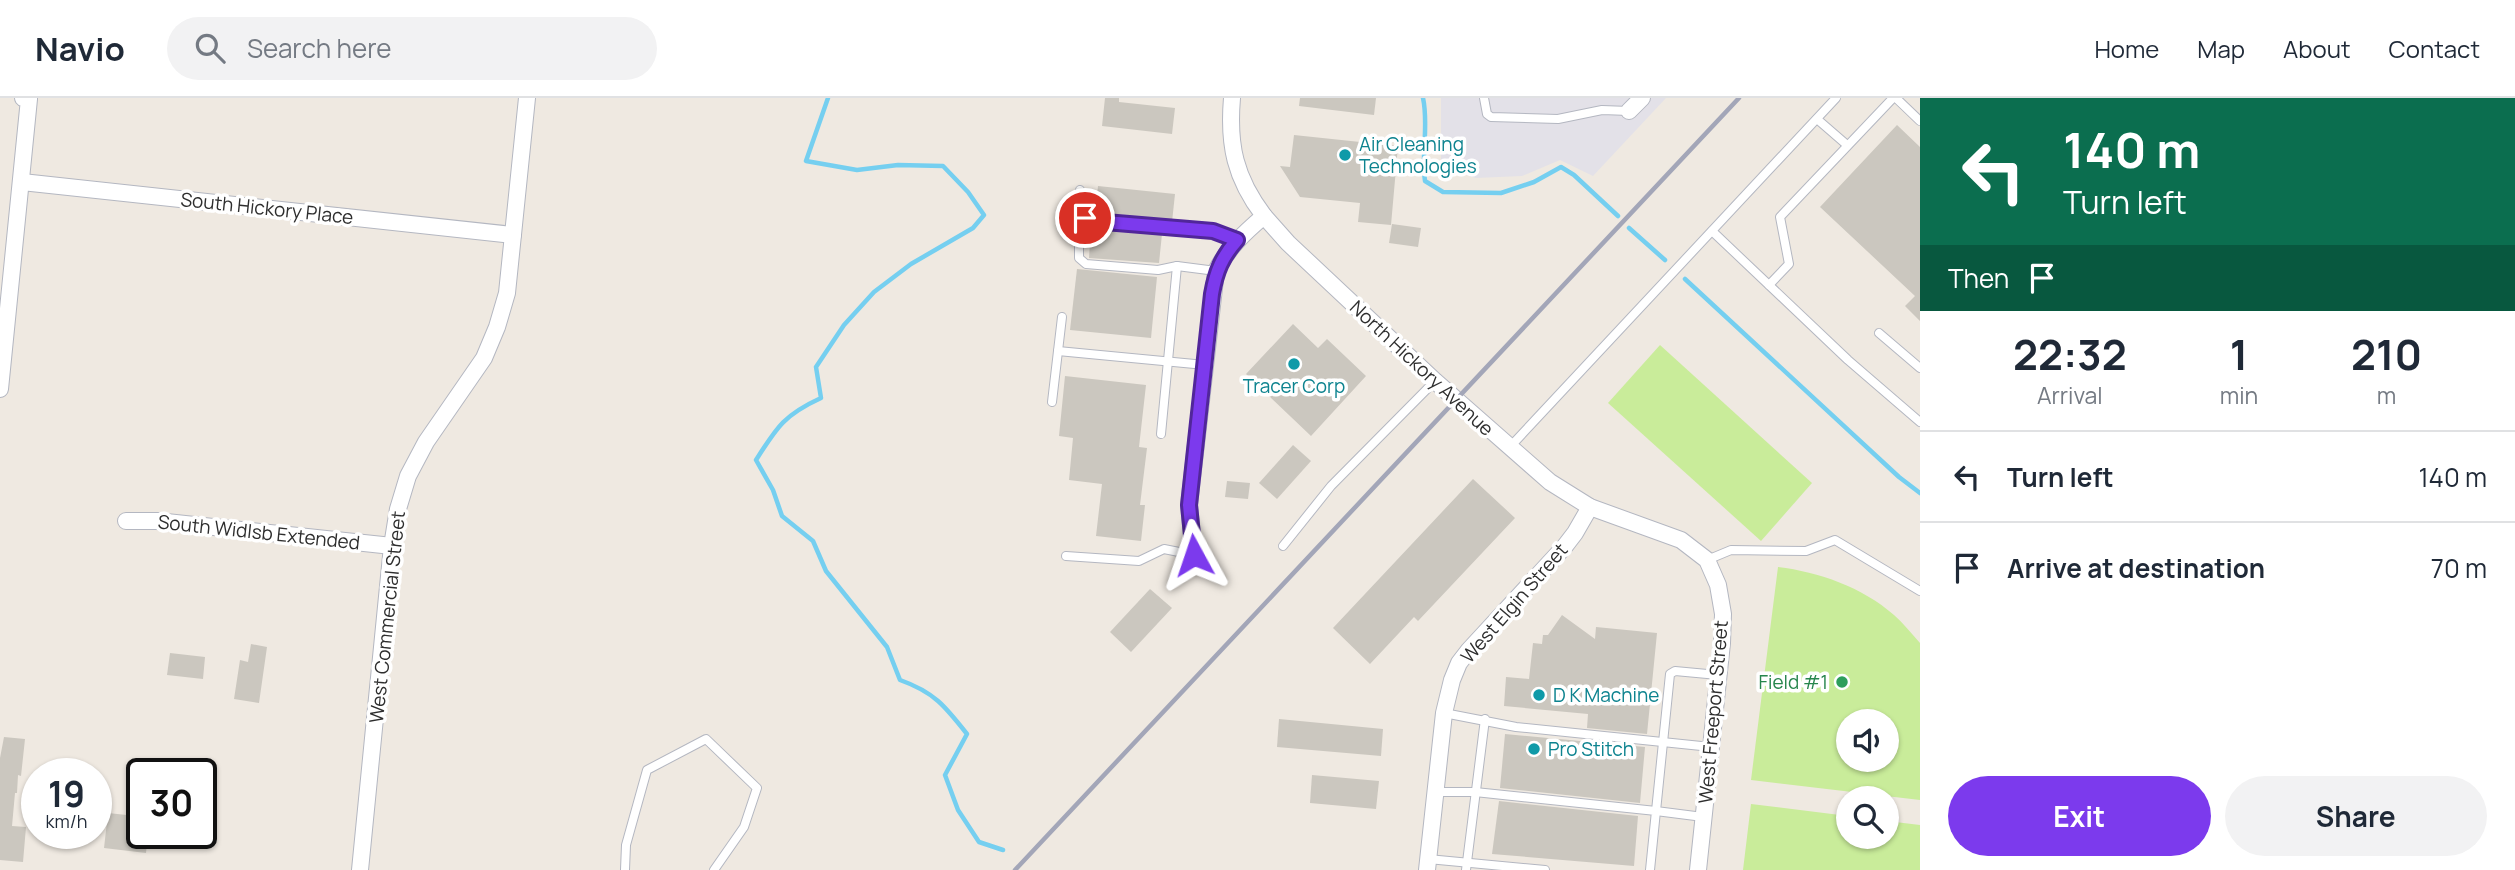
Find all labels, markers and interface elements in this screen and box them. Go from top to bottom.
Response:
search box [167,17,657,80]
text: Navio [35,26,125,71]
icon: search [191,29,229,67]
text: Search here [247,30,391,66]
text: Home [2094,32,2159,65]
text: Map [2197,32,2245,65]
text: About [2283,32,2351,65]
text: Contact [2389,32,2480,65]
text: 140 m [2063,116,2200,183]
icon: left [1948,126,2039,217]
place label: Air Cleaning Technologies [1359,131,1477,179]
marker: Air Cleaning Technologies [1337,147,1353,163]
text: Turn left [2063,180,2187,224]
street label: South Hickory Place [179,186,355,230]
pin [1055,188,1115,248]
icon: arrive [1066,199,1104,237]
icon: arrive [2023,259,2061,297]
text: Then [1948,260,2009,296]
street label: North Hickory Avenue [1344,294,1500,442]
text: 22:32 [2013,325,2127,383]
text: 1 [2230,325,2248,383]
text: 210 [2351,325,2422,383]
marker: Tracer Corp [1286,356,1302,372]
place label: Tracer Corp [1243,373,1345,399]
text: Arrival [2037,379,2103,411]
text: min [2220,379,2258,411]
text: m [2377,379,2396,411]
icon: left [1948,458,1986,496]
text: Turn left [2007,459,2114,495]
text: 140 m [2418,459,2487,495]
street label: South Widlsb Extended [157,508,361,556]
street label: West Commercial Street [363,510,411,724]
position arrow [1157,518,1231,592]
street label: West Elgin Street [1455,538,1573,668]
icon: arrive [1948,549,1986,587]
text: Arrive at destination [2007,550,2265,586]
text: 70 m [2431,550,2487,586]
street label: West Freeport Street [1692,619,1734,805]
place label: Field #1 [1758,669,1828,695]
marker: Field #1 [1834,674,1850,690]
place label: D K Machine [1553,682,1659,708]
marker: D K Machine [1531,687,1547,703]
map controls [1836,709,1899,849]
button: sound [1836,709,1899,772]
place label: Pro Stitch [1548,736,1634,762]
marker: Pro Stitch [1526,741,1542,757]
speed limit sign: 30 [126,758,217,849]
text: 19 [48,770,85,818]
button: Exit [1948,776,2211,856]
button: Share [2225,776,2487,856]
button: search [1836,786,1899,849]
text: km/h [46,809,87,833]

